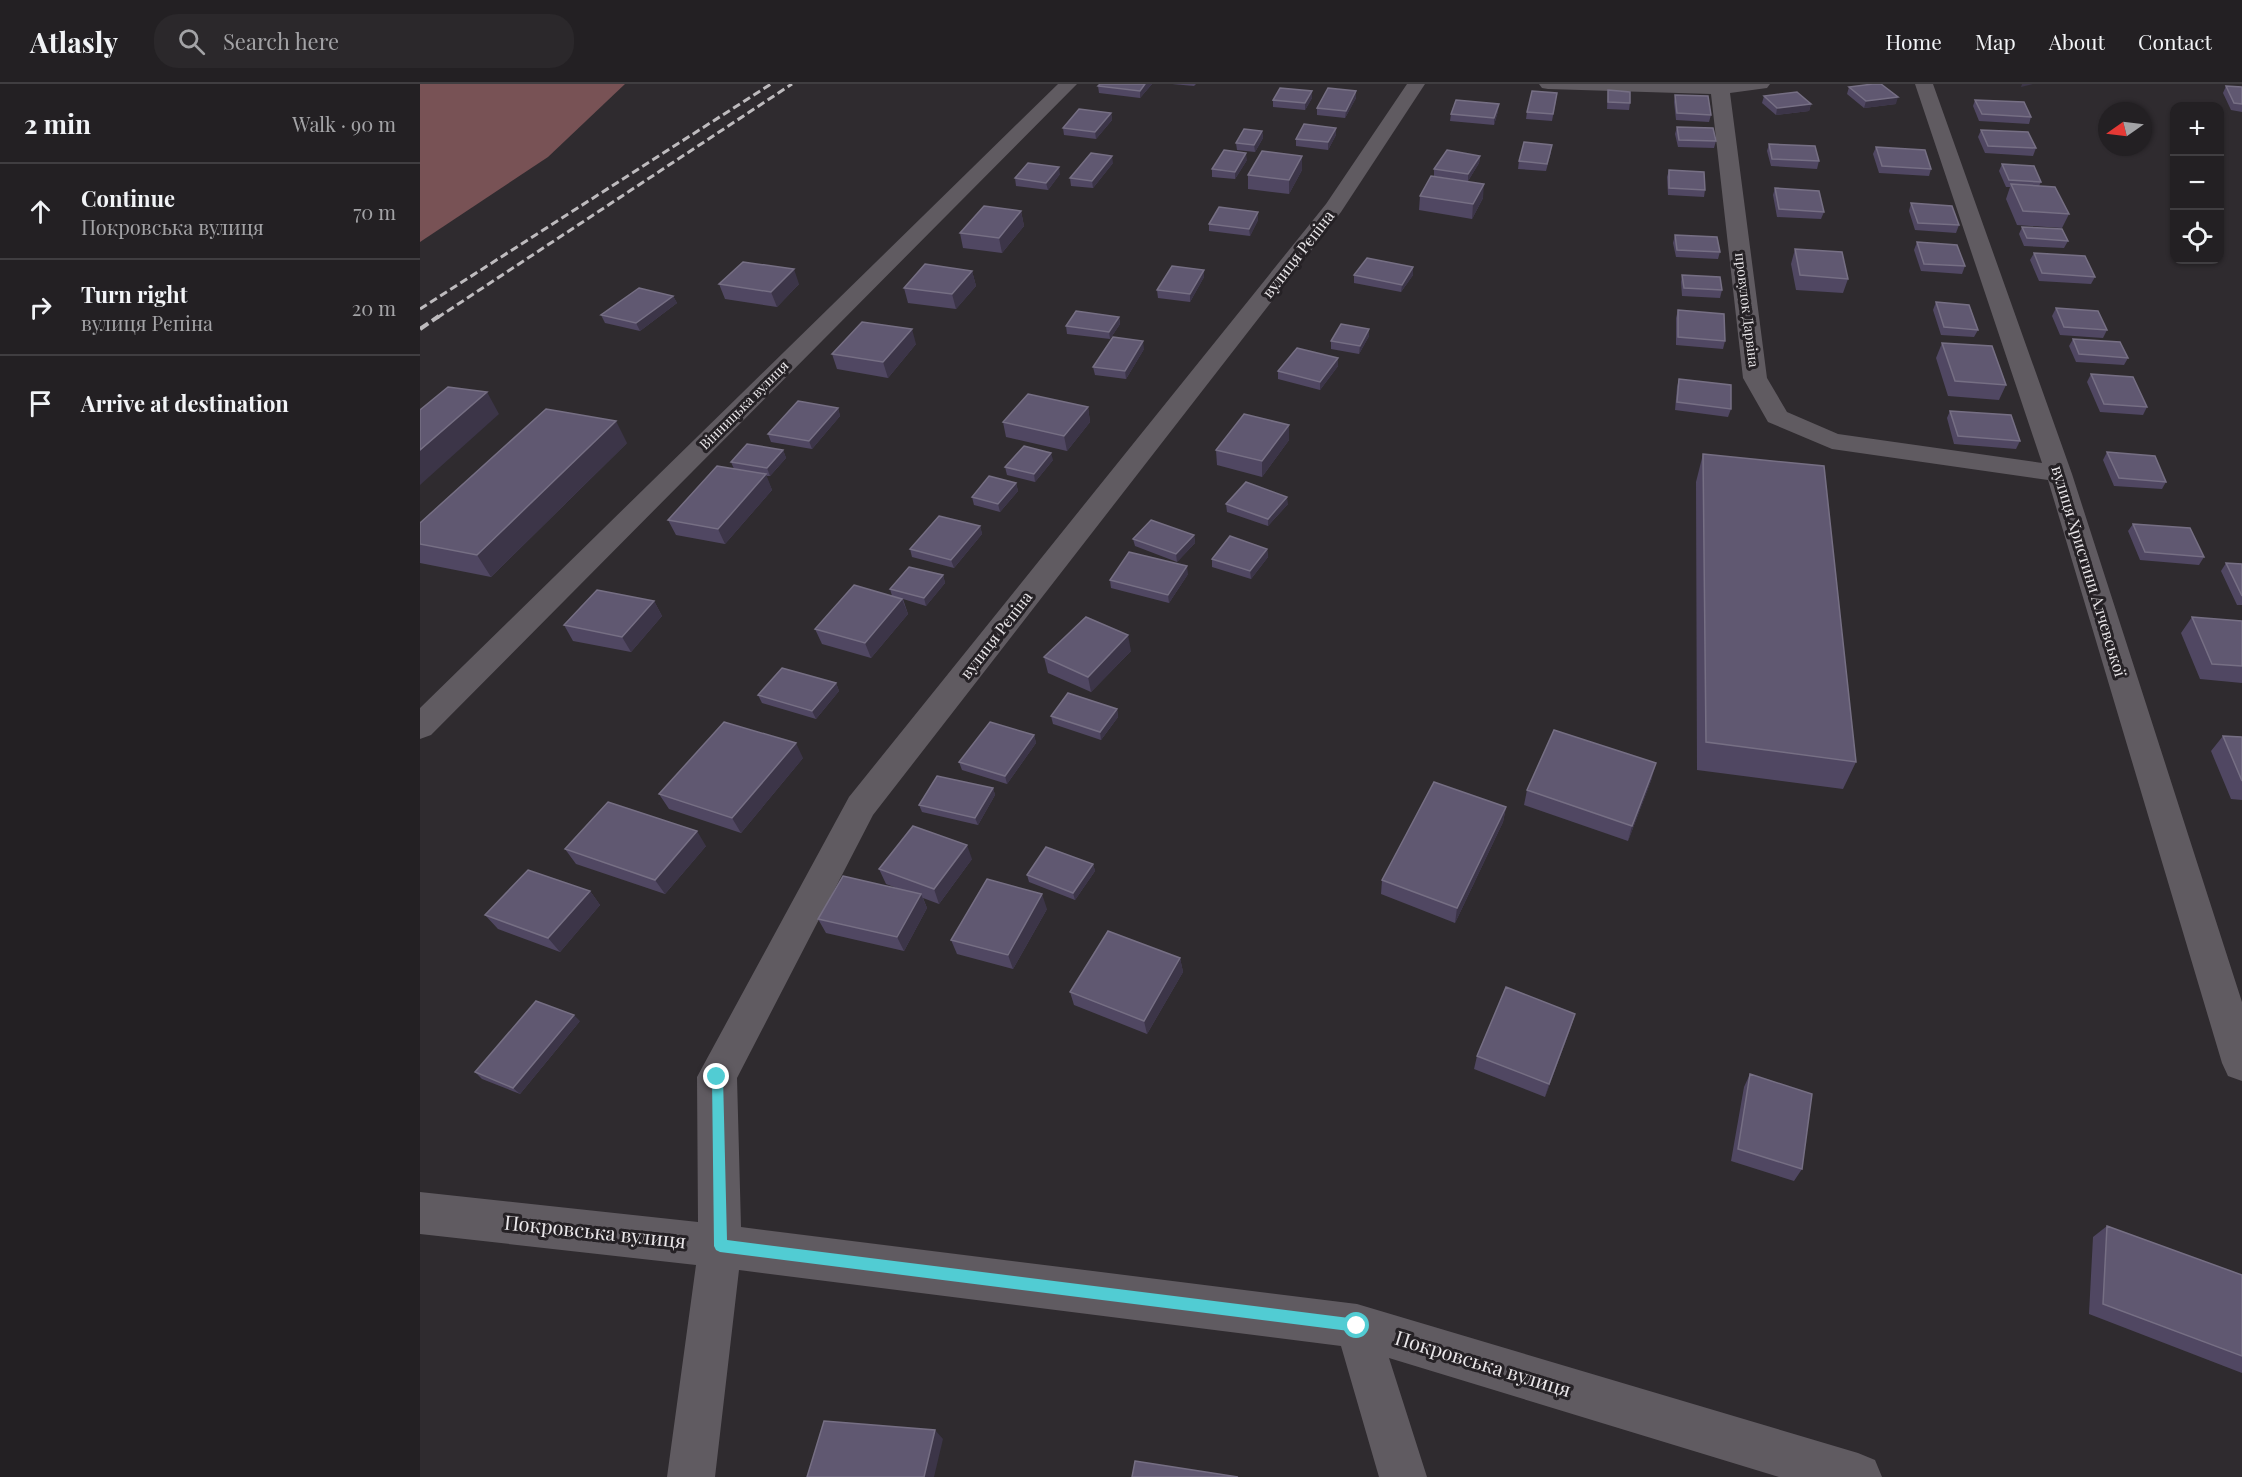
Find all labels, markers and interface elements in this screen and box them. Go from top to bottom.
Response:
search box [154,14,574,68]
text: Atlasly [30,23,118,60]
icon: search [175,25,208,58]
text: Search here [223,26,339,56]
text: Home [1886,27,1942,55]
text: Map [1975,27,2016,55]
text: About [2049,27,2105,55]
text: Contact [2138,27,2212,55]
north arrow [2098,102,2152,156]
map controls [2170,102,2224,264]
button: + [2170,102,2224,156]
text: 2 min [24,106,91,141]
text: Walk · 90 m [292,110,396,137]
button: − [2170,156,2224,210]
text: Continue [81,183,175,213]
icon: ahead [24,195,57,228]
text: 70 m [353,198,396,225]
street label: вулиця Рєпіна [1257,206,1338,302]
button: locate [2170,210,2224,264]
text: Покровська вулиця [81,213,264,240]
street label: провулок Дарвіна [1731,251,1764,369]
text: Turn right [81,279,187,309]
icon: right [24,291,57,324]
text: 20 m [352,294,396,321]
text: вулиця Рєпіна [81,309,213,336]
street label: Вінницька вулиця [695,356,793,453]
icon: arrive [24,387,57,420]
text: Arrive at destination [81,388,289,418]
street label: вулиця Христини Алчевської [2047,463,2132,679]
street label: вулиця Рєпіна [955,587,1036,683]
route end [703,1063,729,1089]
street label: Покровська вулиця [503,1208,688,1254]
route start [1343,1312,1369,1338]
street label: Покровська вулиця [1392,1323,1575,1402]

